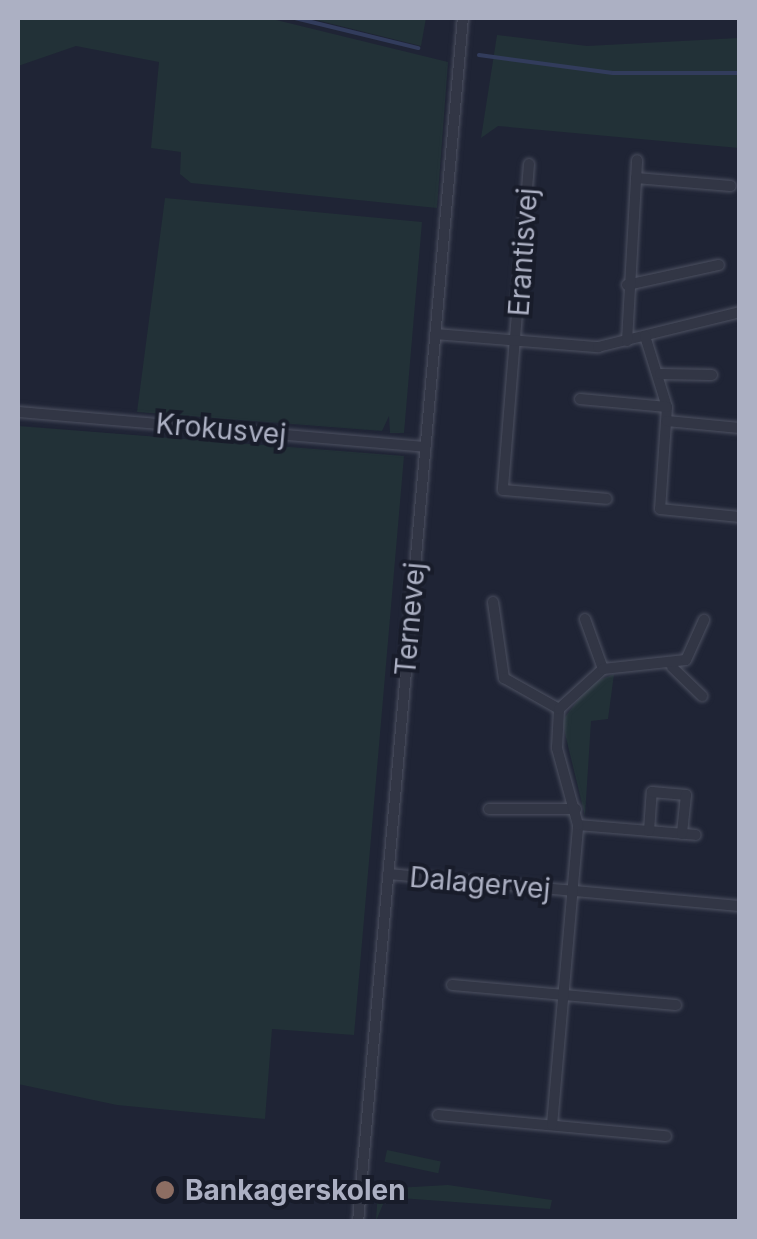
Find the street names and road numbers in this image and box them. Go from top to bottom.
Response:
street label: Erantisvej [502,187,544,317]
street label: Krokusvej [154,407,288,451]
street label: Ternevej [388,561,432,677]
street label: Dalagervej [408,860,552,906]

